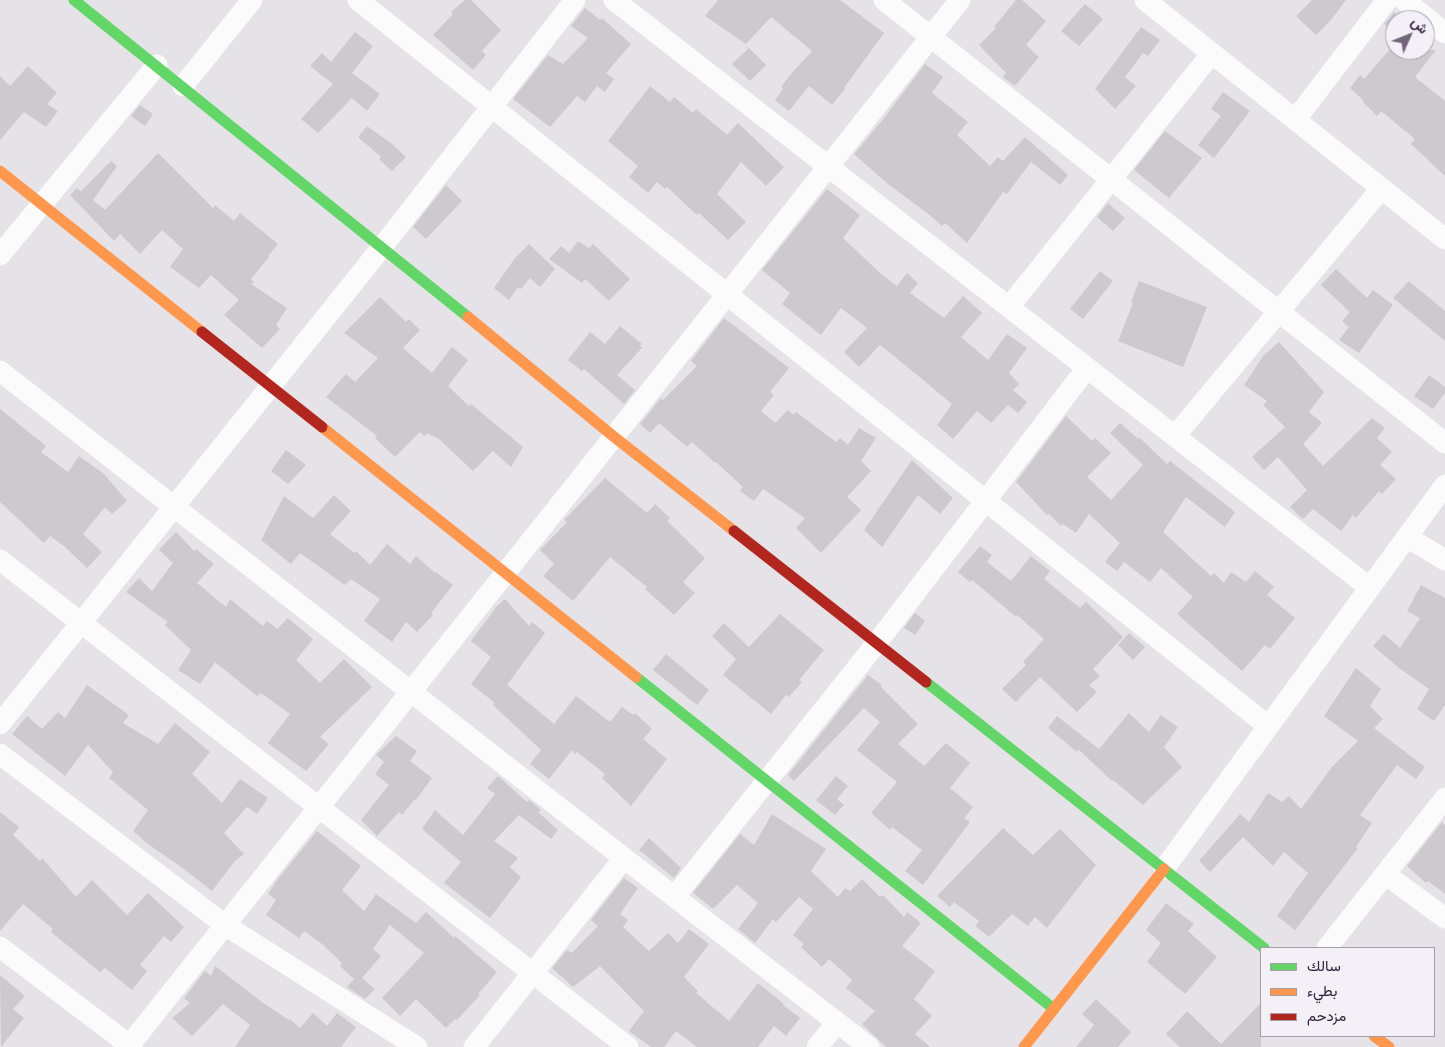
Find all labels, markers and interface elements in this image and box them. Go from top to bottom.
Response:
north arrow [1385,10,1435,60]
text: ش [1407,12,1434,38]
legend [1260,947,1435,1037]
text: سالك [1307,954,1341,977]
text: بطيء [1307,979,1337,1002]
text: مزدحم [1307,1004,1346,1027]

